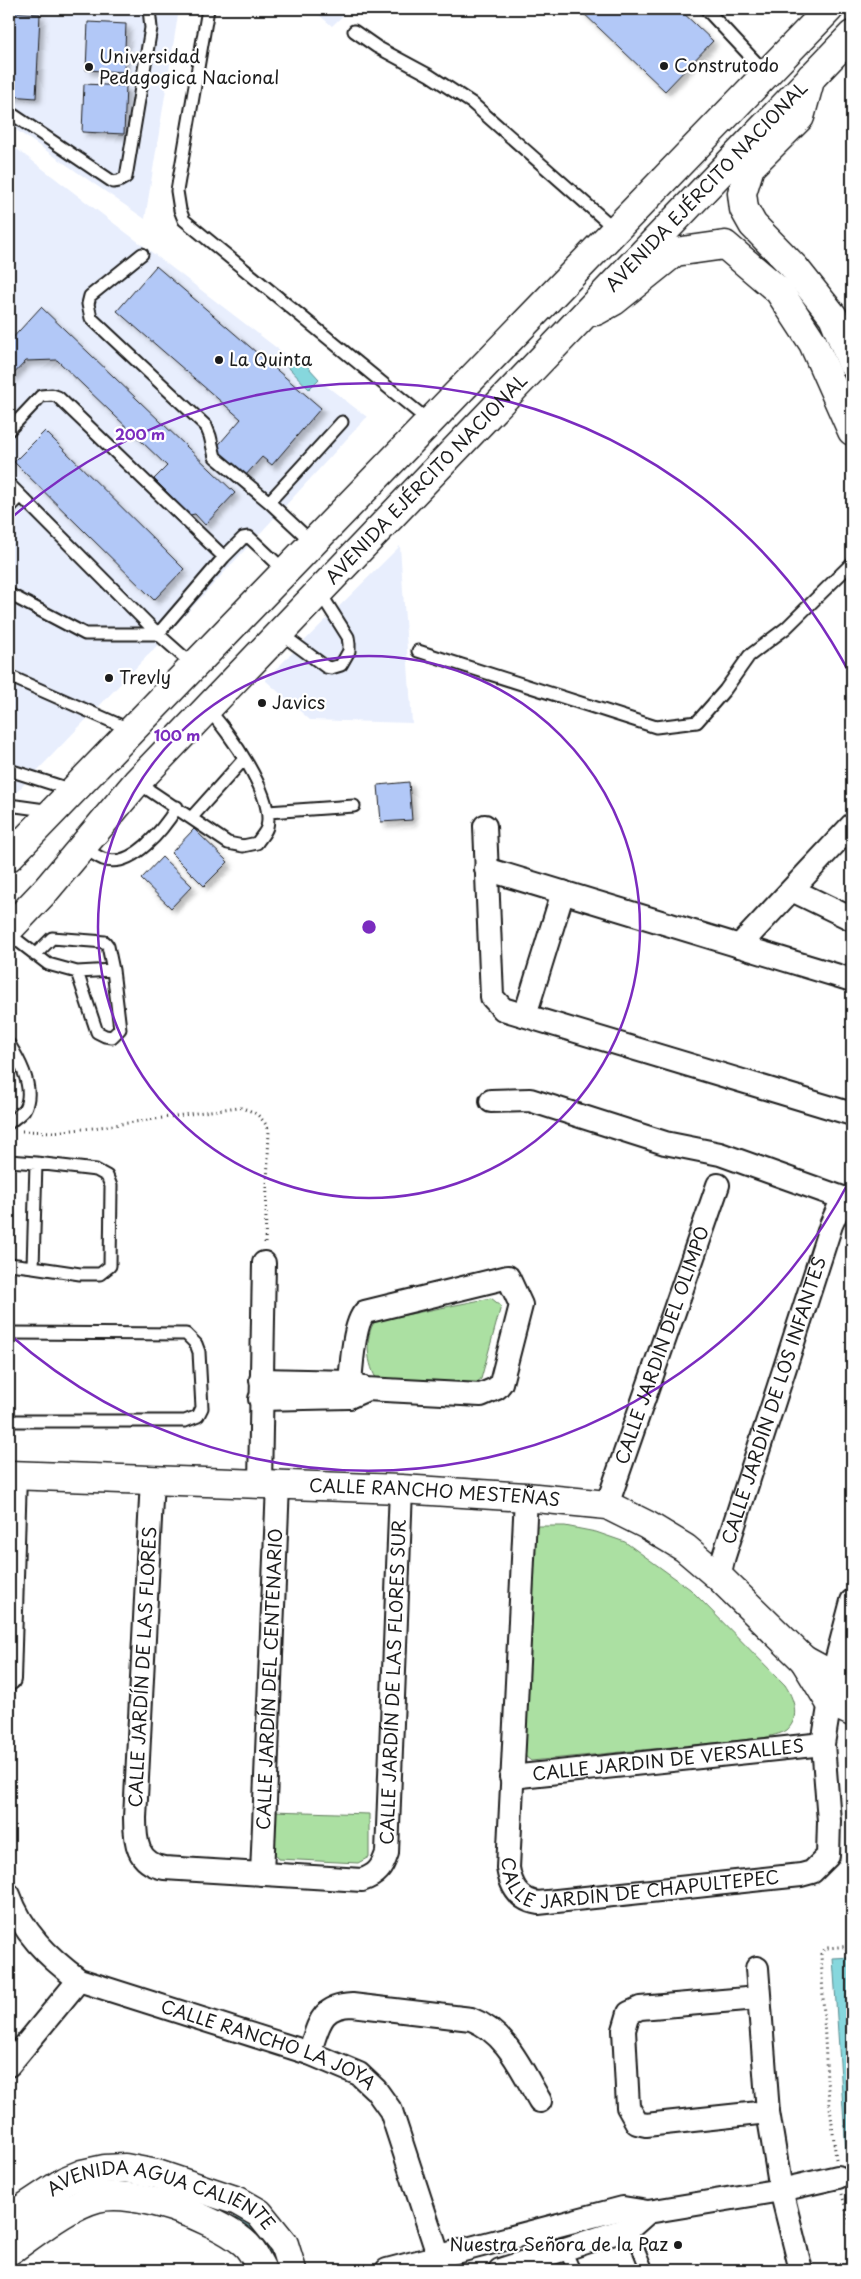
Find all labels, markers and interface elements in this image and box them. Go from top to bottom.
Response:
place label: Universidad Pedagogica Nacional [99,42,279,90]
place label: Construtodo [674,51,779,78]
marker: Construtodo [658,60,670,72]
marker: Universidad Pedagogica Nacional [83,61,95,73]
street label: AVENIDA EJÉRCITO NACIONAL [598,75,813,297]
place label: La Quinta [229,345,313,372]
marker: La Quinta [213,354,225,366]
street label: AVENIDA EJÉRCITO NACIONAL [318,367,533,589]
text: 200 m [115,422,165,445]
place label: Trevly [119,663,171,690]
marker: Trevly [103,672,115,684]
place label: Javics [272,688,325,715]
marker: Javics [256,697,268,709]
text: 100 m [154,723,200,746]
centre of rings [360,918,378,936]
street label: CALLE JARDIN DEL OLIMPO [607,1222,715,1468]
street label: CALLE JARDÍN DE LOS INFANTES [714,1253,832,1547]
street label: CALLE RANCHO MESTEÑAS [309,1471,562,1512]
street label: CALLE JARDÍN DE LAS FLORES SUR [372,1518,412,1845]
street label: CALLE JARDÍN DE LAS FLORES [121,1526,162,1808]
street label: CALLE JARDÍN DEL CENTENARIO [249,1528,288,1830]
street label: CALLE JARDIN DE VERSALLES [531,1731,805,1787]
street label: CALLE JARDÍN DE CHAPULTEPEC [496,1856,780,1915]
street label: CALLE RANCHO LA JOYA [158,1992,383,2096]
street label: AVENIDA AGUA CALIENTE [41,2153,283,2235]
place label: Nuestra Señora de la Paz [449,2230,668,2257]
marker: Nuestra Señora de la Paz [672,2239,684,2251]

